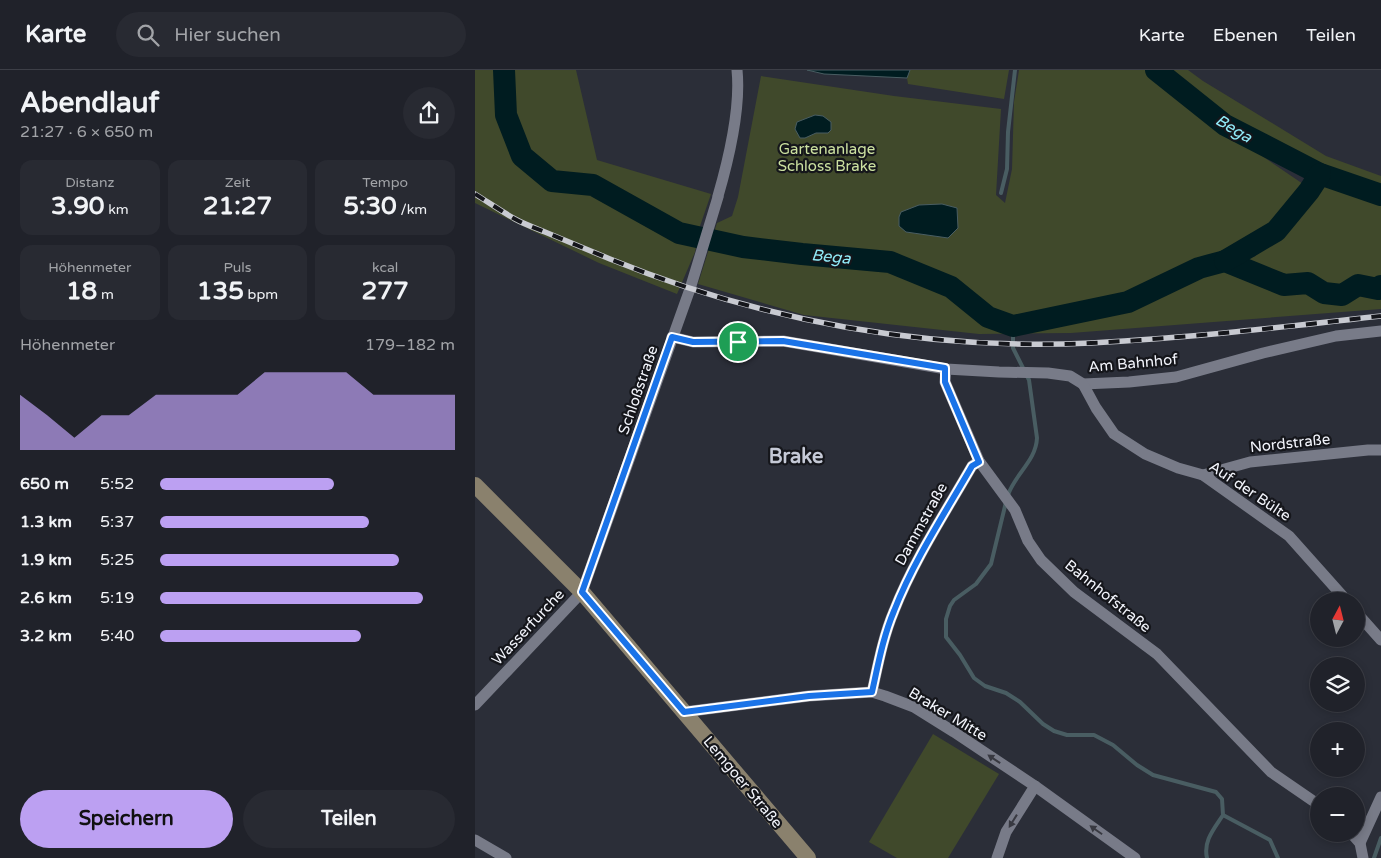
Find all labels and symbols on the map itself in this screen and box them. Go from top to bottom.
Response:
water label: Bega [1212,110,1256,148]
park label: Gartenanlage Schloss Brake [778,140,876,175]
water label: Bega [810,245,852,269]
pin [717,321,759,363]
street label: Schloßstraße [614,343,662,437]
street label: Am Bahnhof [1087,350,1179,376]
street label: Nordstraße [1249,430,1331,456]
district label: Brake [769,445,823,469]
street label: Auf der Bülte [1206,457,1294,525]
street label: Dammstraße [891,480,951,568]
street label: Bahnhofstraße [1061,556,1155,636]
street label: Wasserfurche [488,585,568,669]
north arrow [1310,592,1365,648]
street label: Braker Mitte [905,683,991,745]
street label: Lemgoer Straße [699,733,787,831]
one-way arrow [987,755,1001,764]
one-way arrow [1008,814,1018,827]
one-way arrow [1089,825,1102,835]

